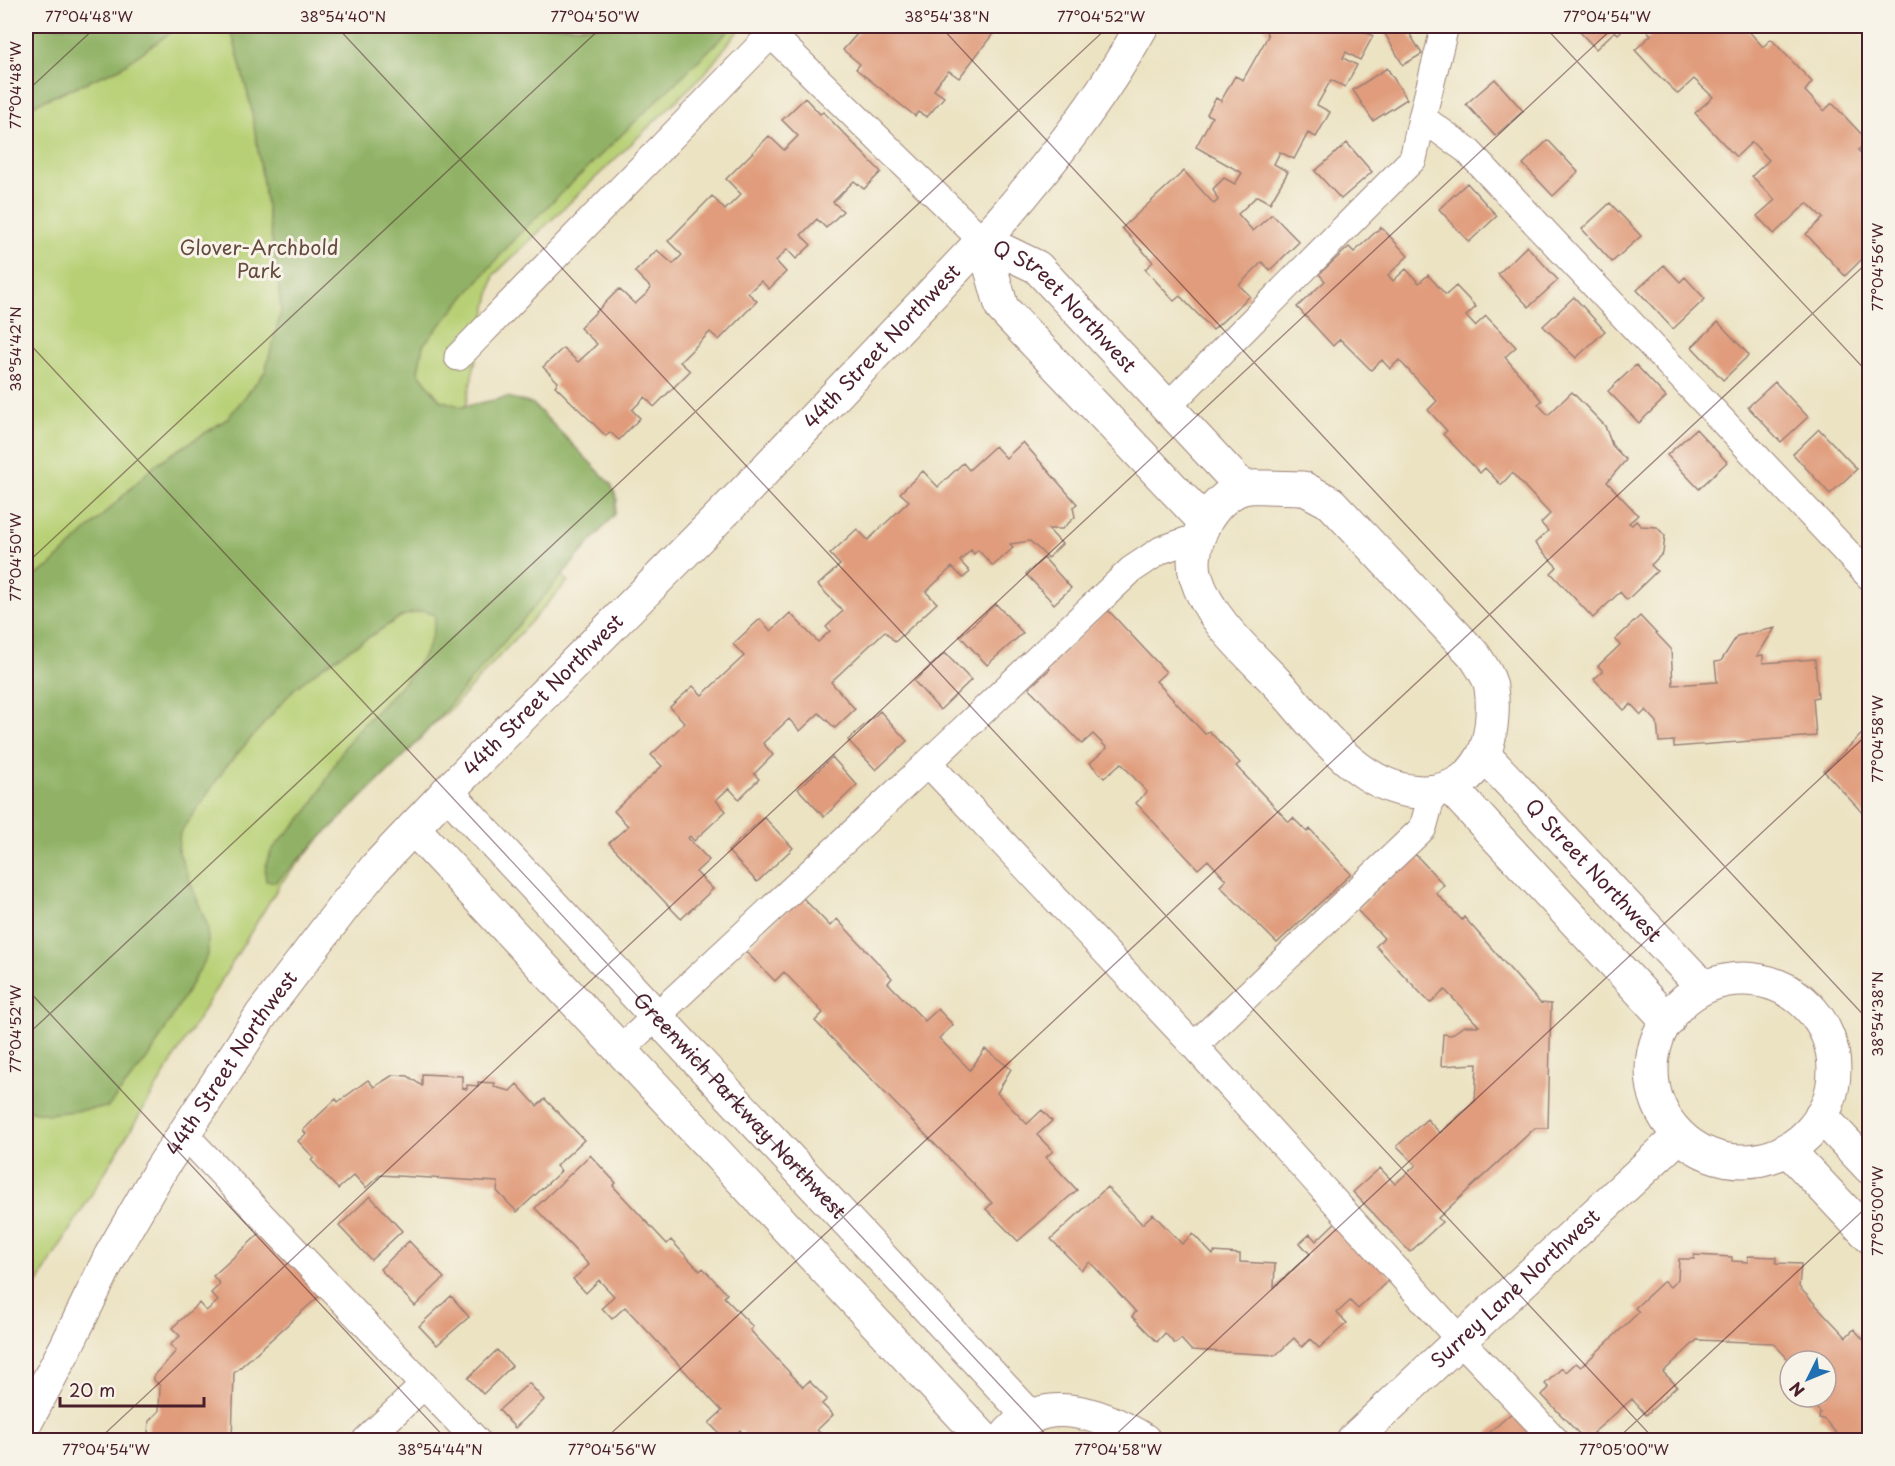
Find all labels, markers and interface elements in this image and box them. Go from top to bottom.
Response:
text: 77°04'48"W [45,4,133,27]
text: 38°54'40"N [300,4,386,27]
text: 77°04'50"W [551,4,640,27]
text: 38°54'38"N [904,4,990,27]
text: 77°04'52"W [1057,4,1146,27]
text: 77°04'54"W [1563,4,1652,27]
text: 77°04'48"W [3,41,26,129]
text: 77°04'56"W [1865,222,1888,311]
park label: Glover-Archbold Park [179,232,339,285]
street label: Q Street Northwest [988,232,1144,379]
street label: 44th Street Northwest [796,257,967,435]
text: 38°54'42"N [3,306,26,392]
text: 77°04'50"W [3,512,26,601]
street label: 44th Street Northwest [455,606,630,782]
text: 77°04'58"W [1865,695,1888,783]
street label: Q Street Northwest [1519,792,1669,948]
street label: 44th Street Northwest [158,964,304,1161]
text: 38°54'38"N [1865,971,1888,1057]
text: 77°04'52"W [3,984,26,1073]
street label: Greenwich Parkway Northwest [627,985,854,1225]
text: 77°05'00"W [1865,1165,1888,1256]
street label: Surrey Lane Northwest [1423,1201,1606,1375]
north arrow [1778,1349,1838,1409]
scale bar [60,1370,204,1408]
text: 20 m [69,1376,115,1403]
text: N [1783,1377,1809,1403]
text: 77°04'54"W [62,1437,151,1460]
text: 38°54'44"N [397,1437,483,1460]
text: 77°04'56"W [568,1437,657,1460]
text: 77°04'58"W [1074,1437,1162,1460]
text: 77°05'00"W [1579,1437,1670,1460]

